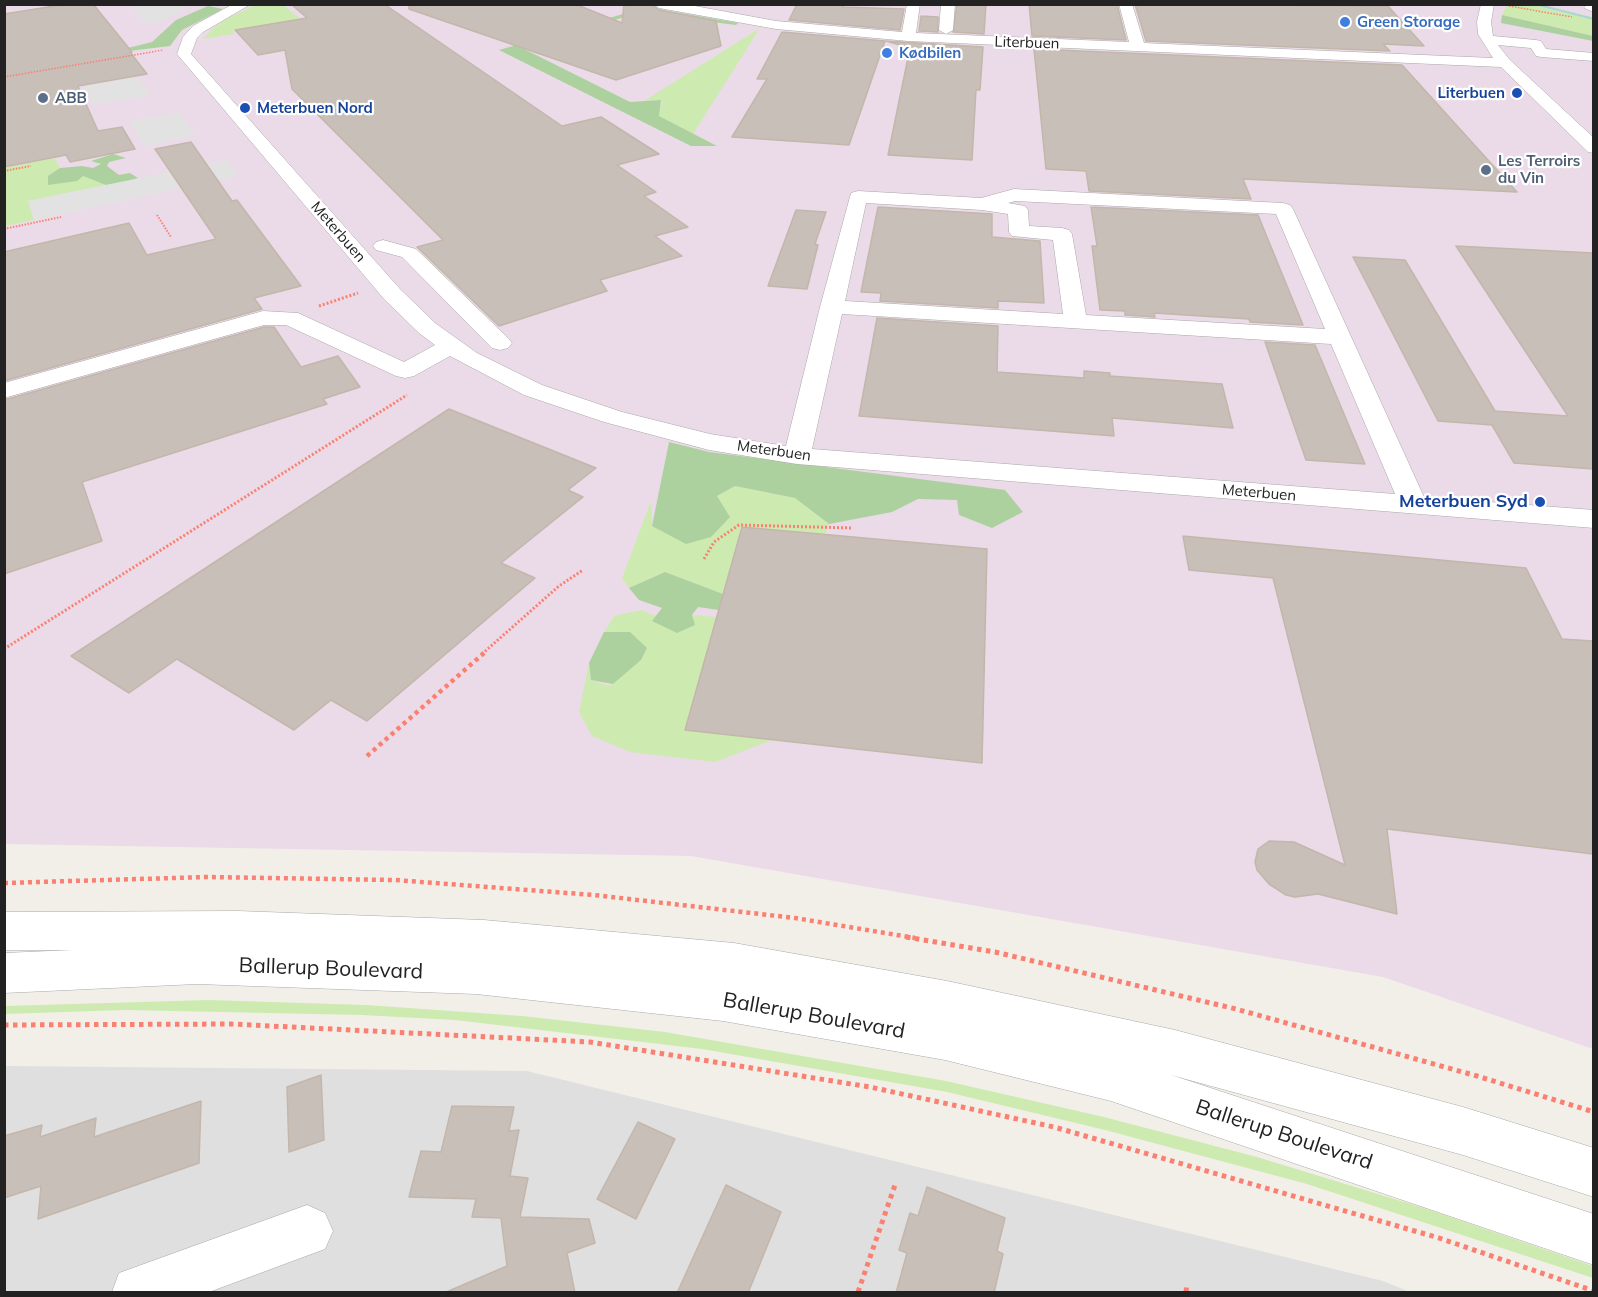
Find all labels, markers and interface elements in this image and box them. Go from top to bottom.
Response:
place label: Green Storage [1357,13,1460,31]
marker: Green Storage [1338,15,1352,29]
street label: Literbuen [994,33,1060,53]
place label: Kødbilen [899,44,961,62]
marker: Kødbilen [880,46,894,60]
place label: Literbuen [1437,84,1505,102]
marker: Literbuen [1510,86,1524,100]
place label: ABB [55,89,87,107]
marker: ABB [36,91,50,105]
place label: Meterbuen Nord [257,99,373,117]
marker: Meterbuen Nord [238,101,252,115]
place label: Les Terroirs du Vin [1498,152,1580,187]
marker: Les Terroirs du Vin [1479,163,1493,177]
street label: Meterbuen [307,198,369,266]
street label: Meterbuen [736,437,812,465]
street label: Meterbuen [1221,481,1297,505]
place label: Meterbuen Syd [1399,491,1528,513]
marker: Meterbuen Syd [1533,495,1547,509]
street label: Ballerup Boulevard [238,953,424,985]
street label: Ballerup Boulevard [721,988,907,1044]
street label: Ballerup Boulevard [1192,1095,1376,1175]

